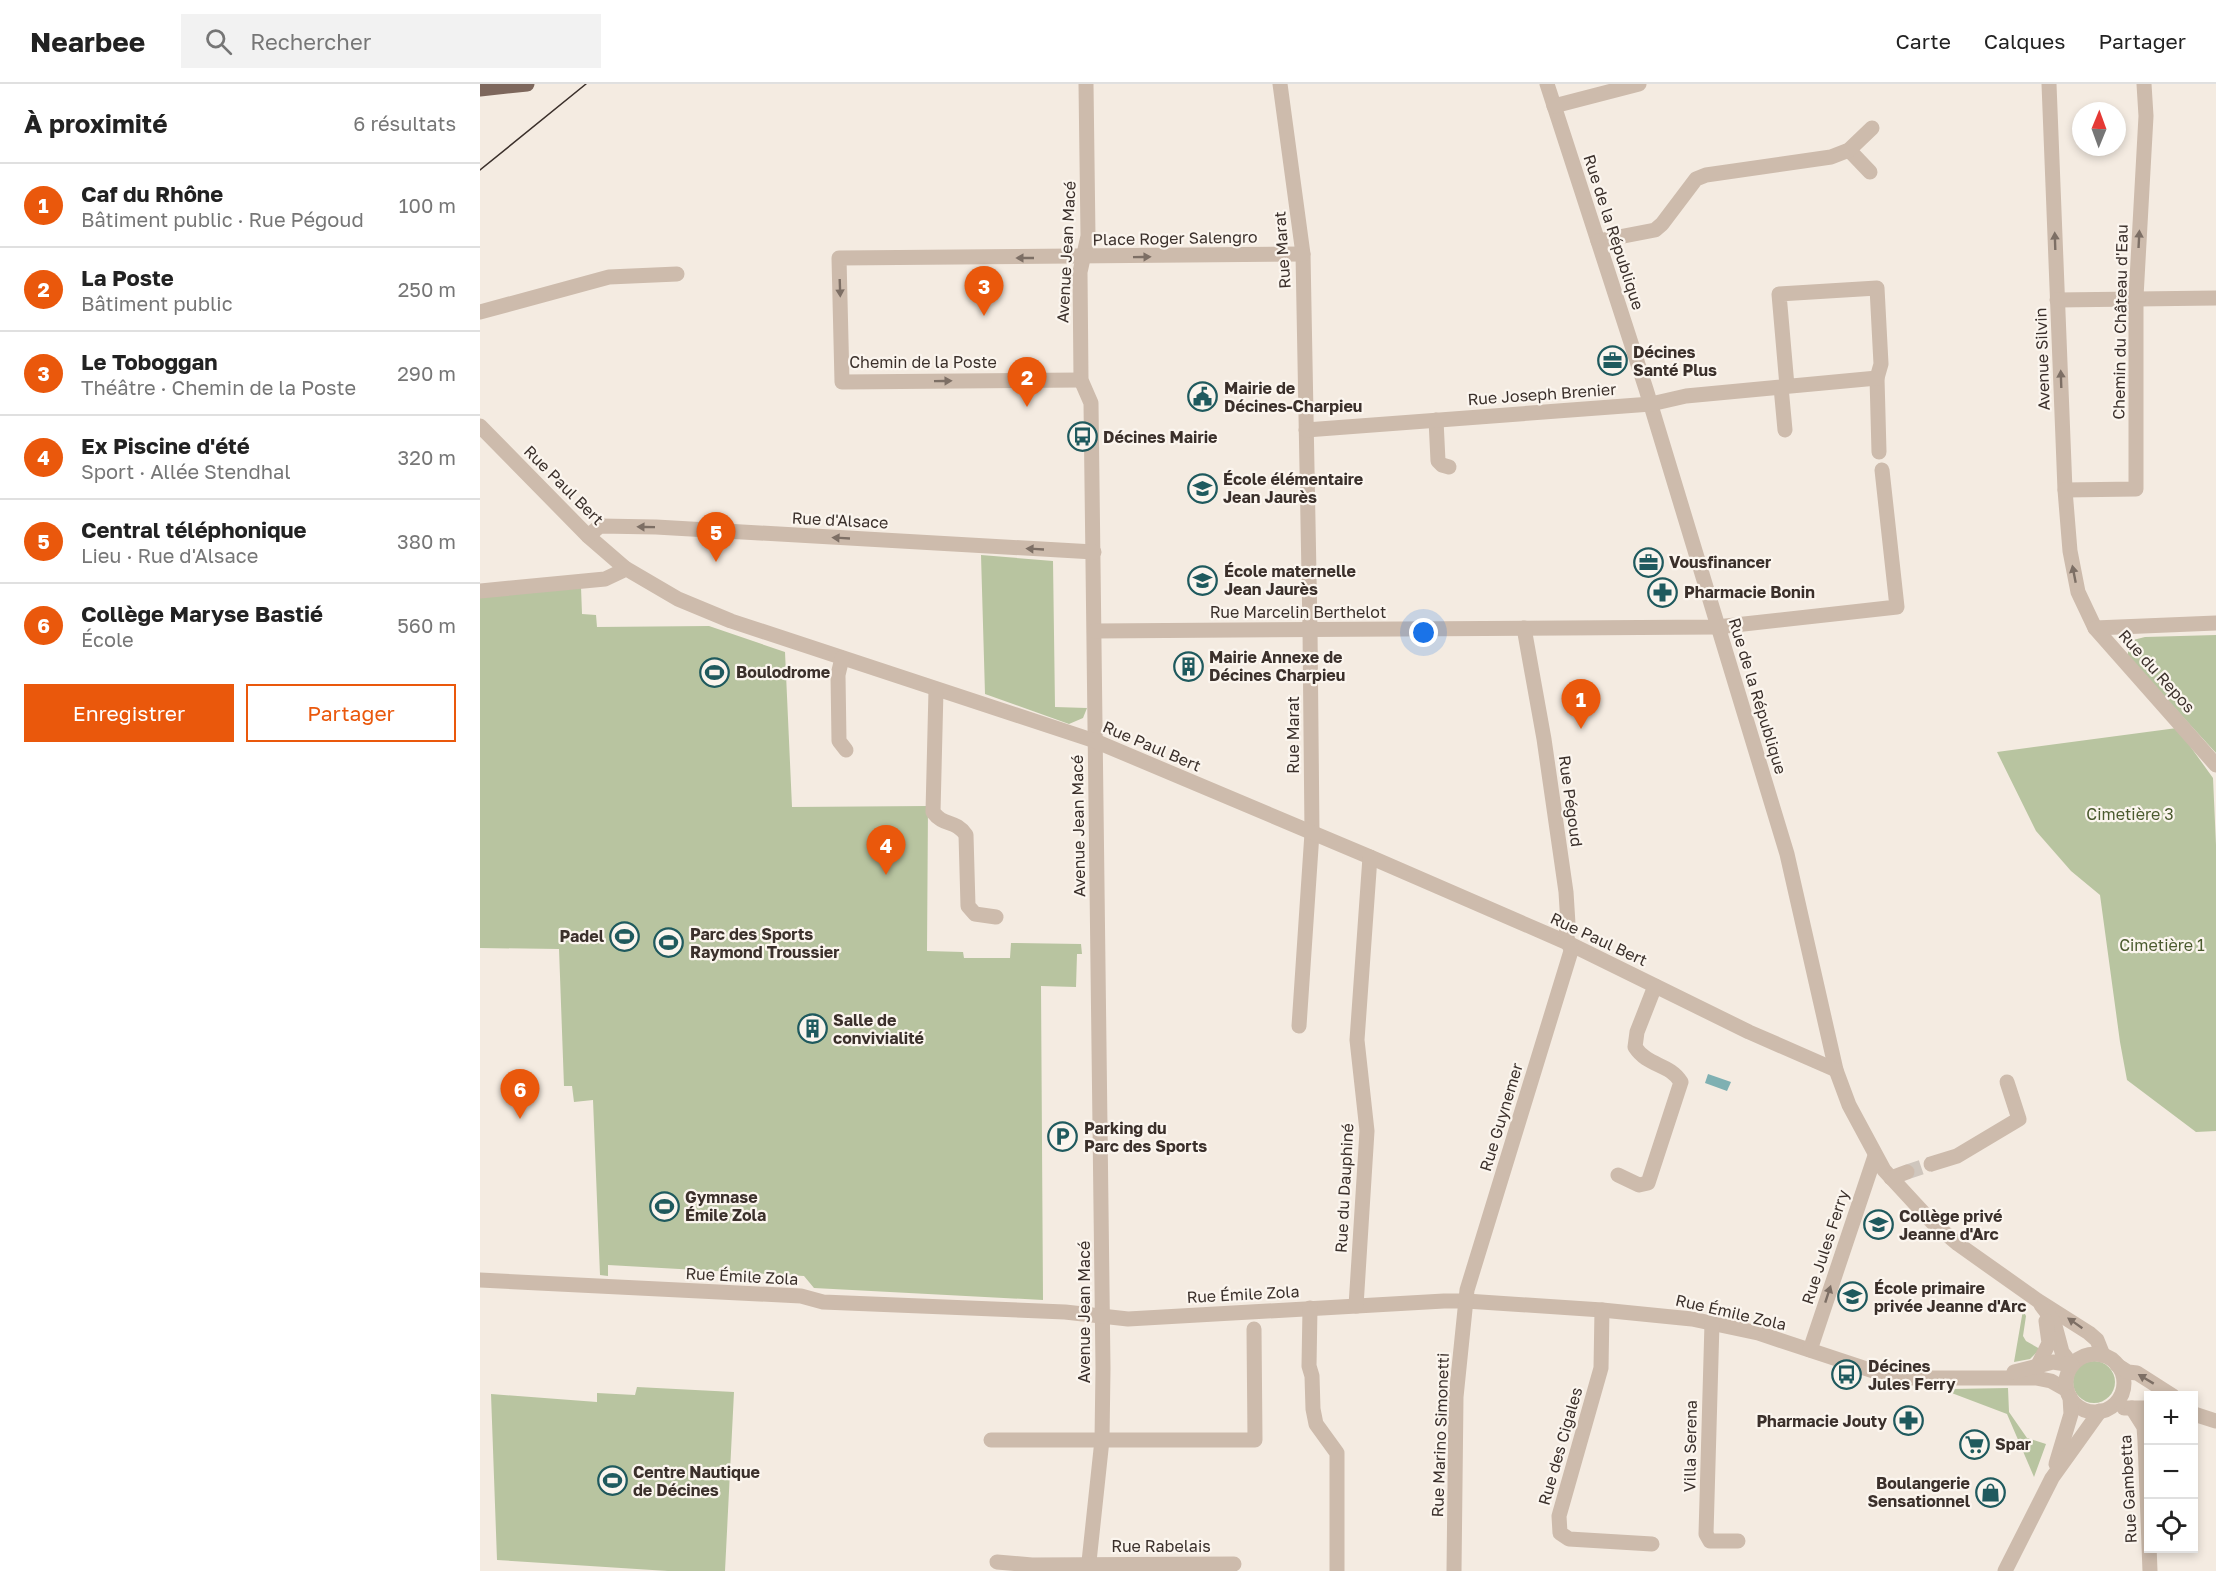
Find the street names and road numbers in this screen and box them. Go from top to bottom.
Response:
street label: Rue de la République [1579,152,1649,312]
street label: Avenue Jean Macé [1052,180,1080,324]
street label: Rue Marat [1269,211,1295,289]
street label: Chemin du Château d'Eau [2108,224,2132,420]
street label: Place Roger Salengro [1092,227,1258,249]
street label: Avenue Silvin [2030,307,2054,411]
street label: Chemin de la Poste [849,352,997,372]
street label: Rue Joseph Brenier [1467,379,1617,409]
street label: Rue Paul Bert [520,441,608,529]
street label: Rue d'Alsace [791,507,889,533]
street label: Rue Marcelin Berthelot [1210,602,1386,622]
street label: Rue de la République [1725,615,1791,777]
street label: Rue du Repos [2114,625,2200,717]
street label: Rue Marat [1283,696,1303,774]
street label: Rue Paul Bert [1100,716,1204,776]
street label: Rue Pégoud [1555,754,1587,848]
street label: Avenue Jean Macé [1067,755,1089,897]
street label: Rue Paul Bert [1547,908,1651,970]
street label: Rue Guynemer [1475,1060,1527,1174]
street label: Rue du Dauphiné [1331,1123,1357,1253]
street label: Rue Jules Ferry [1797,1187,1853,1307]
street label: Avenue Jean Macé [1074,1241,1094,1383]
street label: Rue Émile Zola [685,1263,799,1289]
street label: Rue Émile Zola [1186,1281,1300,1307]
street label: Rue Émile Zola [1674,1290,1788,1334]
street label: Rue Marino Simonetti [1427,1352,1453,1518]
street label: Rue des Cigales [1534,1385,1586,1507]
street label: Villa Serena [1679,1400,1701,1492]
street label: Rue Gambetta [2115,1434,2141,1544]
street label: Rue Rabelais [1111,1536,1211,1556]

